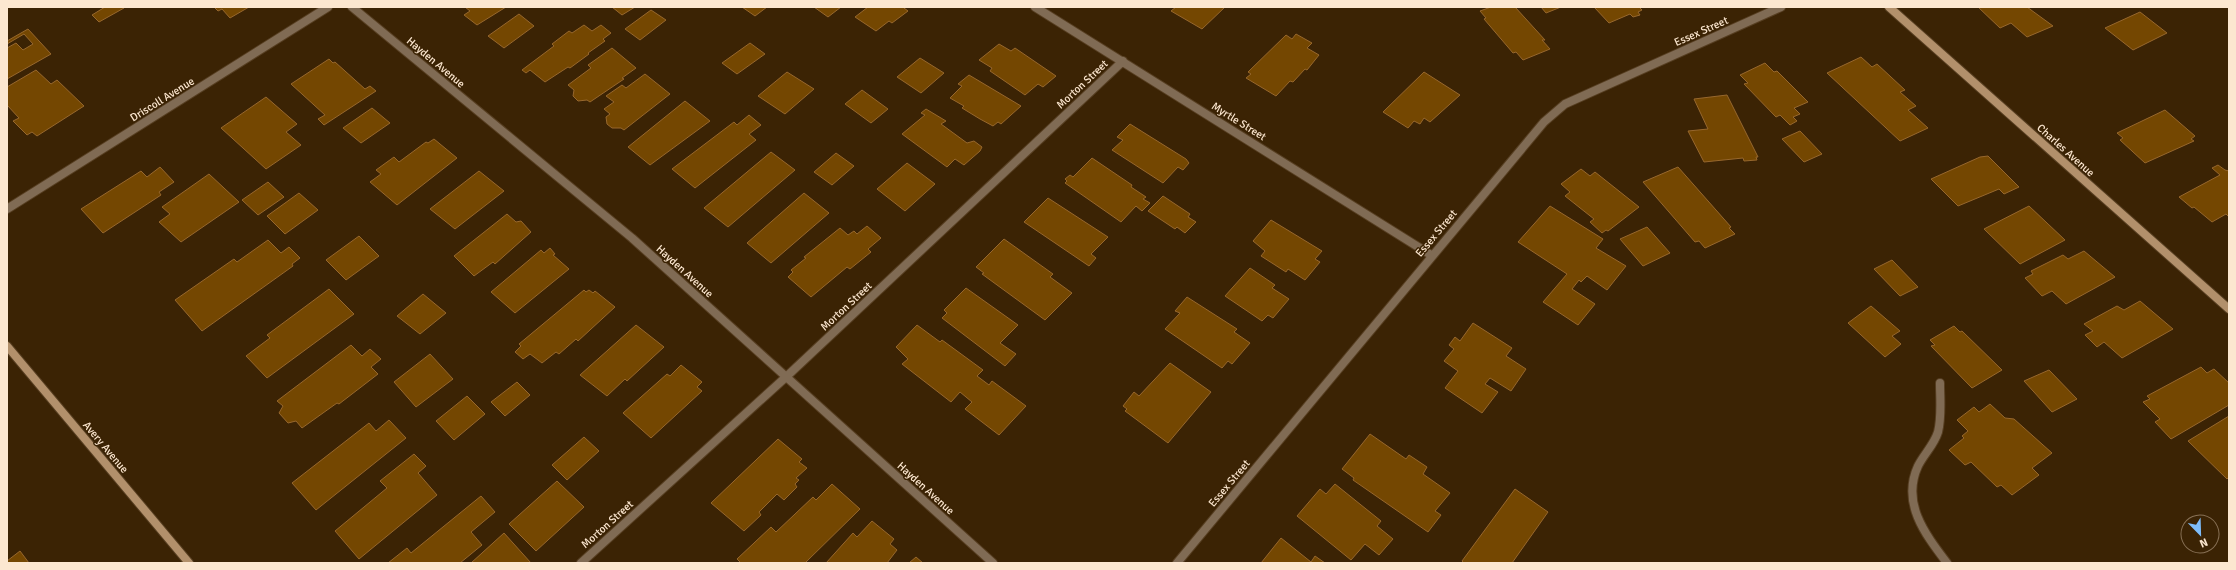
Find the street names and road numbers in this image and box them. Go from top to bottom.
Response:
street label: Essex Street [1672,14,1730,49]
street label: Hayden Avenue [404,34,467,91]
street label: Morton Street [1054,57,1111,111]
street label: Driscoll Avenue [128,75,197,124]
street label: Myrtle Street [1209,100,1269,143]
street label: Charles Avenue [2034,121,2097,179]
street label: Essex Street [1413,207,1460,260]
street label: Hayden Avenue [654,242,716,300]
street label: Morton Street [818,279,875,333]
street label: Avery Avenue [80,419,131,476]
street label: Essex Street [1206,457,1253,510]
street label: Hayden Avenue [895,459,957,517]
street label: Morton Street [579,498,636,551]

